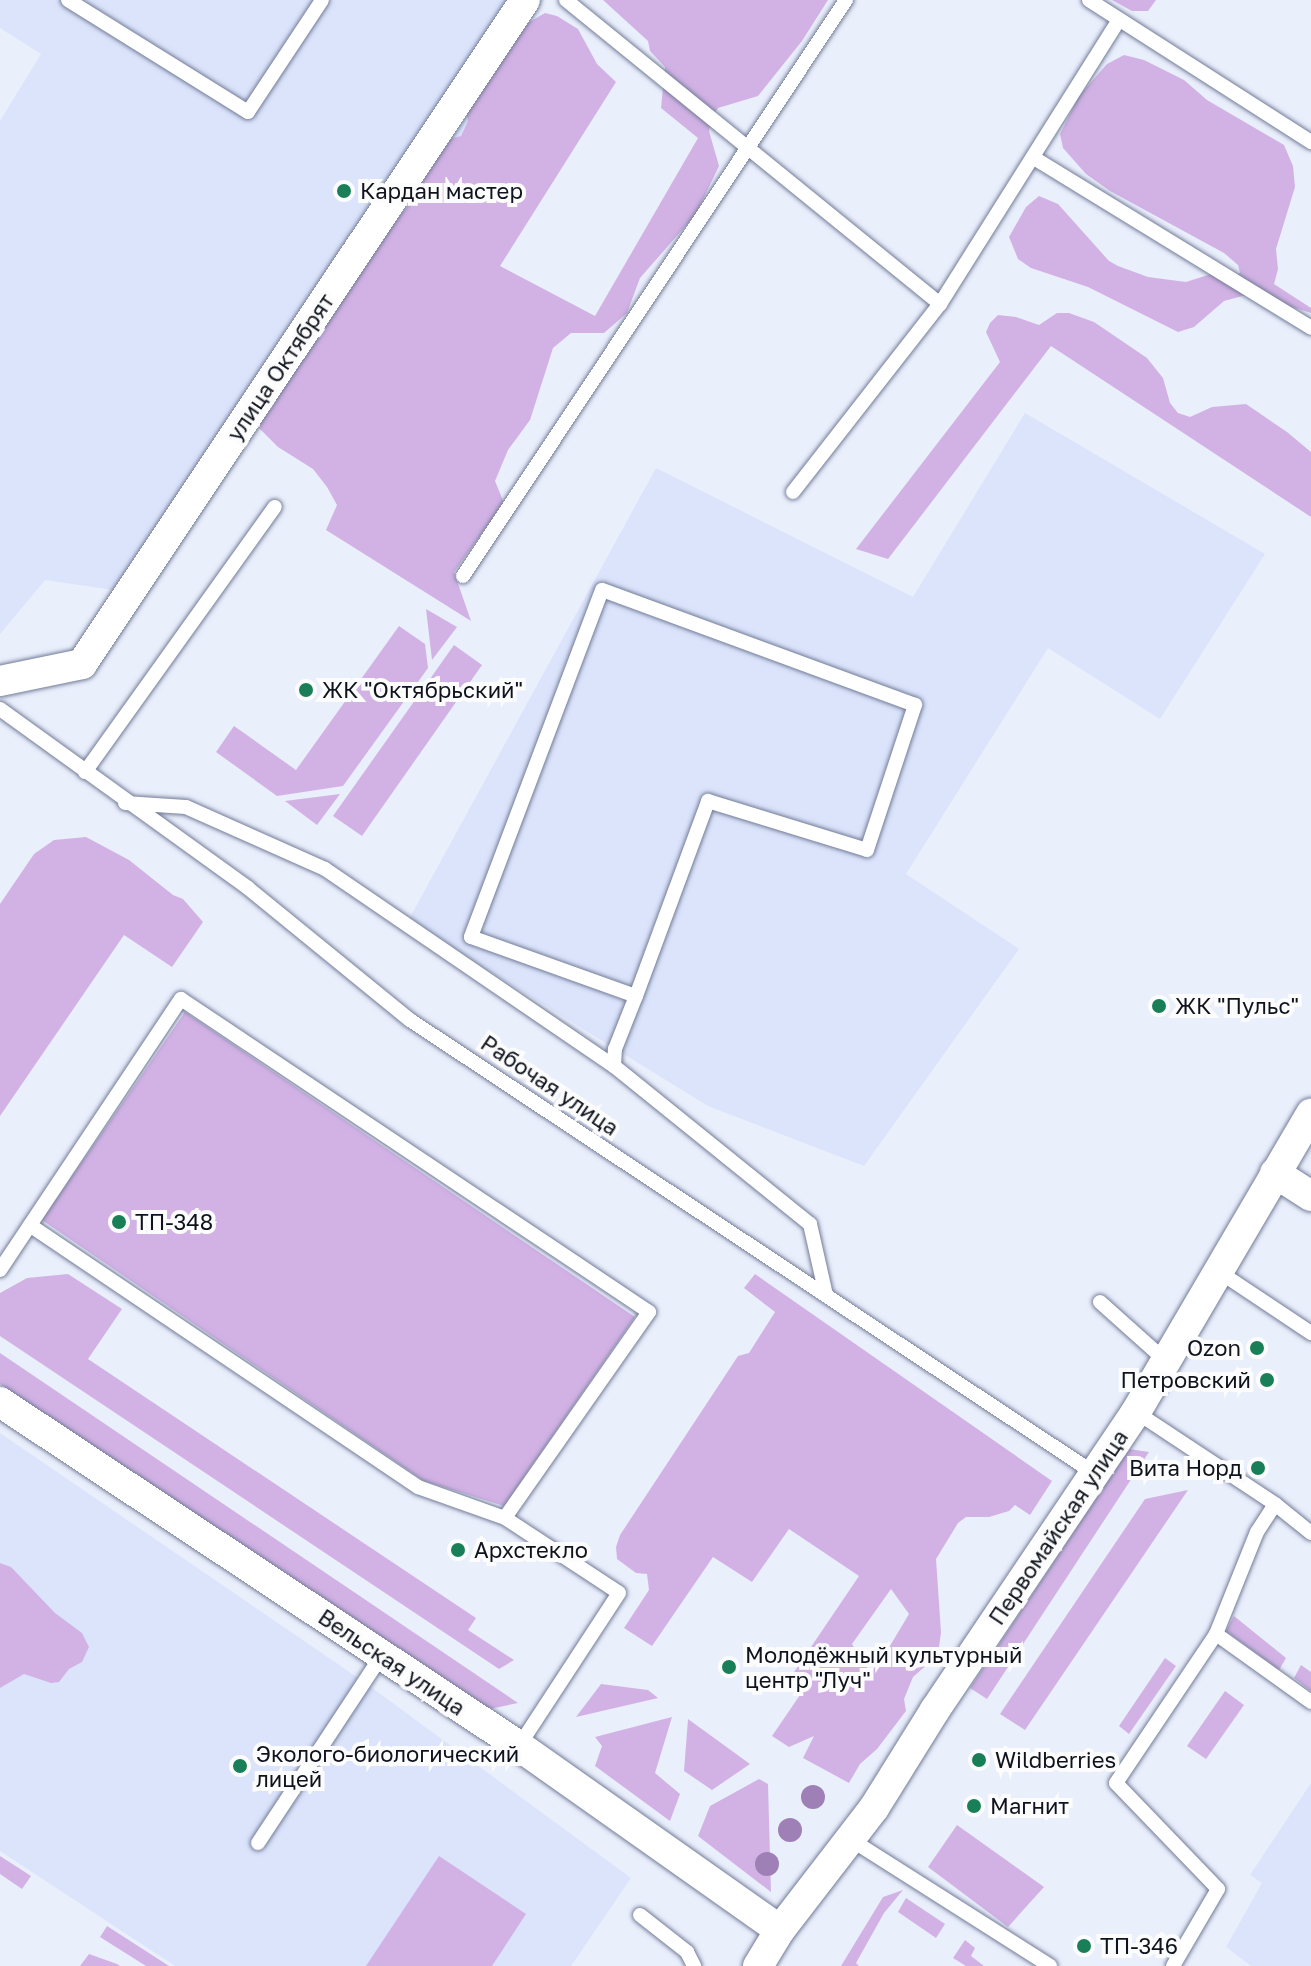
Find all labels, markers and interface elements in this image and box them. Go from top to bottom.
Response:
place label: Кардан мастер [360,178,523,204]
marker: Кардан мастер [335,182,353,200]
street label: улица Октябрят [221,288,339,446]
place label: ЖК "Октябрьский" [322,677,523,703]
marker: ЖК "Октябрьский" [297,681,315,699]
place label: ЖК "Пульс" [1175,993,1299,1019]
marker: ЖК "Пульс" [1150,997,1168,1015]
street label: Рабочая улица [476,1029,624,1141]
place label: ТП-348 [135,1209,213,1235]
marker: ТП-348 [110,1213,128,1231]
place label: Ozon [1187,1335,1241,1361]
marker: Ozon [1248,1339,1266,1357]
place label: Петровский [1121,1367,1251,1393]
marker: Петровский [1258,1371,1276,1389]
street label: Первомайская улица [983,1425,1133,1629]
place label: Вита Норд [1129,1455,1242,1481]
marker: Вита Норд [1249,1459,1267,1477]
place label: Архстекло [474,1537,588,1563]
marker: Архстекло [449,1541,467,1559]
street label: Вельская улица [314,1603,470,1721]
place label: Молодёжный культурный центр "Луч" [745,1641,1022,1692]
marker: Молодёжный культурный центр "Луч" [720,1658,738,1676]
place label: Эколого-биологический лицей [256,1740,519,1792]
place label: Wildberries [995,1747,1116,1773]
marker: Wildberries [970,1751,988,1769]
marker: Эколого-биологический лицей [231,1757,249,1775]
place label: Магнит [990,1793,1069,1819]
marker: Магнит [965,1797,983,1815]
place label: ТП-346 [1100,1933,1178,1959]
marker: ТП-346 [1075,1937,1093,1955]

